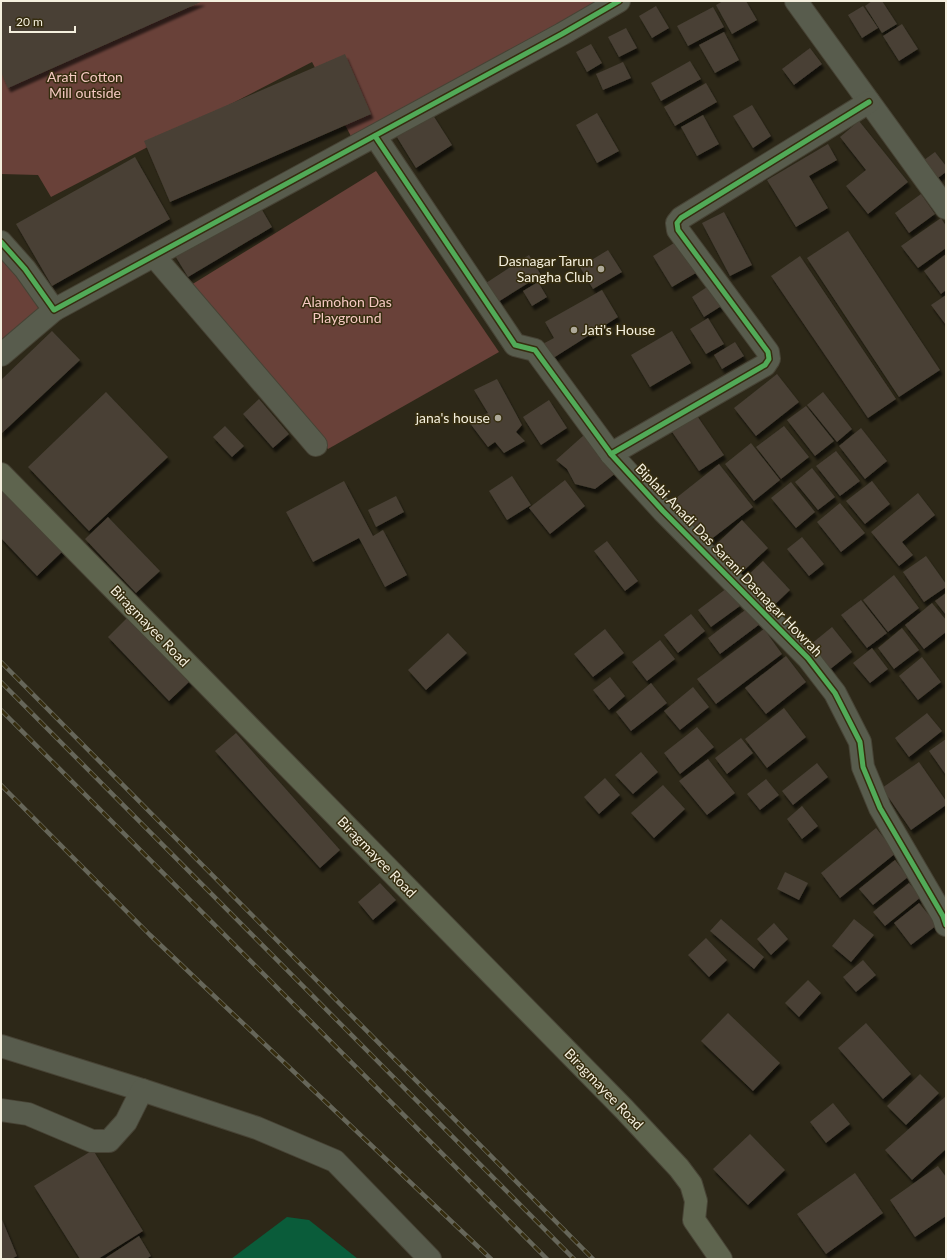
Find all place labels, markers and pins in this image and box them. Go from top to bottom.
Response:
place label: Dasnagar Tarun Sangha Club [498,252,593,285]
marker: Dasnagar Tarun Sangha Club [596,264,606,274]
place label: Jati's House [582,321,655,338]
marker: Jati's House [569,325,579,335]
place label: jana's house [415,409,490,426]
marker: jana's house [493,413,503,423]

